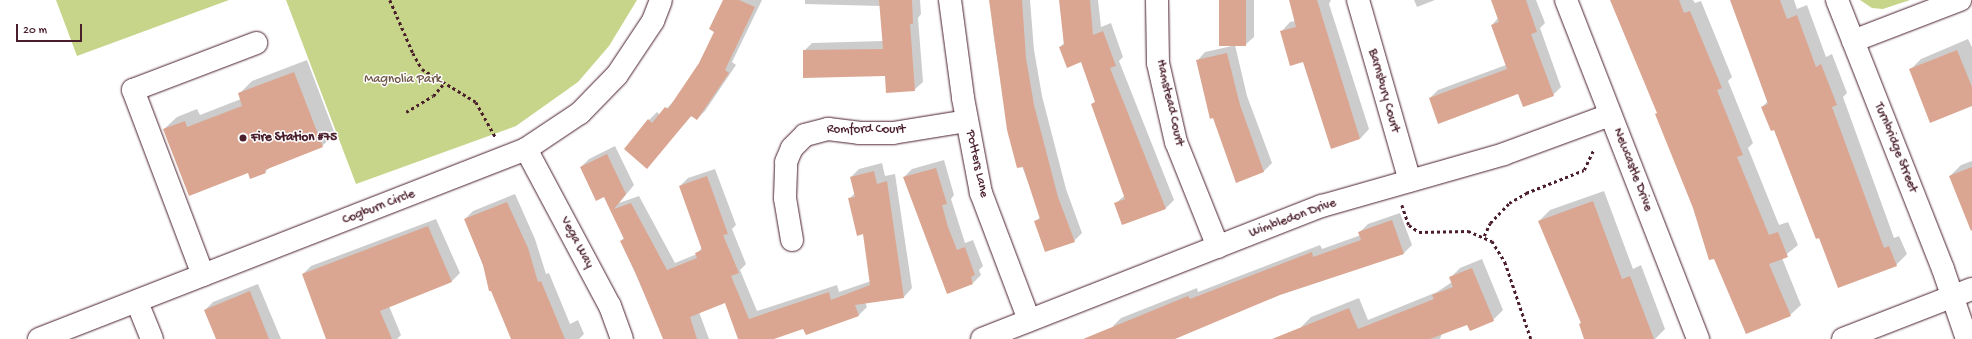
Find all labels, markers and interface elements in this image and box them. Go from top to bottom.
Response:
scale bar [18,16,84,42]
text: 20 m [23,24,47,38]
street label: Barnsbury Court [1364,47,1402,135]
street label: Hamstead Court [1151,58,1187,148]
park label: Magnolia Park [364,72,442,88]
street label: Turnbridge Street [1870,101,1920,195]
street label: Romford Court [827,122,905,138]
street label: Newcastle Drive [1609,126,1655,214]
street label: Potters Lane [961,129,991,199]
place label: Fire Station #75 [251,130,337,146]
marker: Fire Station #75 [238,133,248,143]
street label: Cogburn Circle [341,187,417,229]
street label: Wimbledon Drive [1247,196,1339,242]
street label: Vega Way [556,214,596,272]

